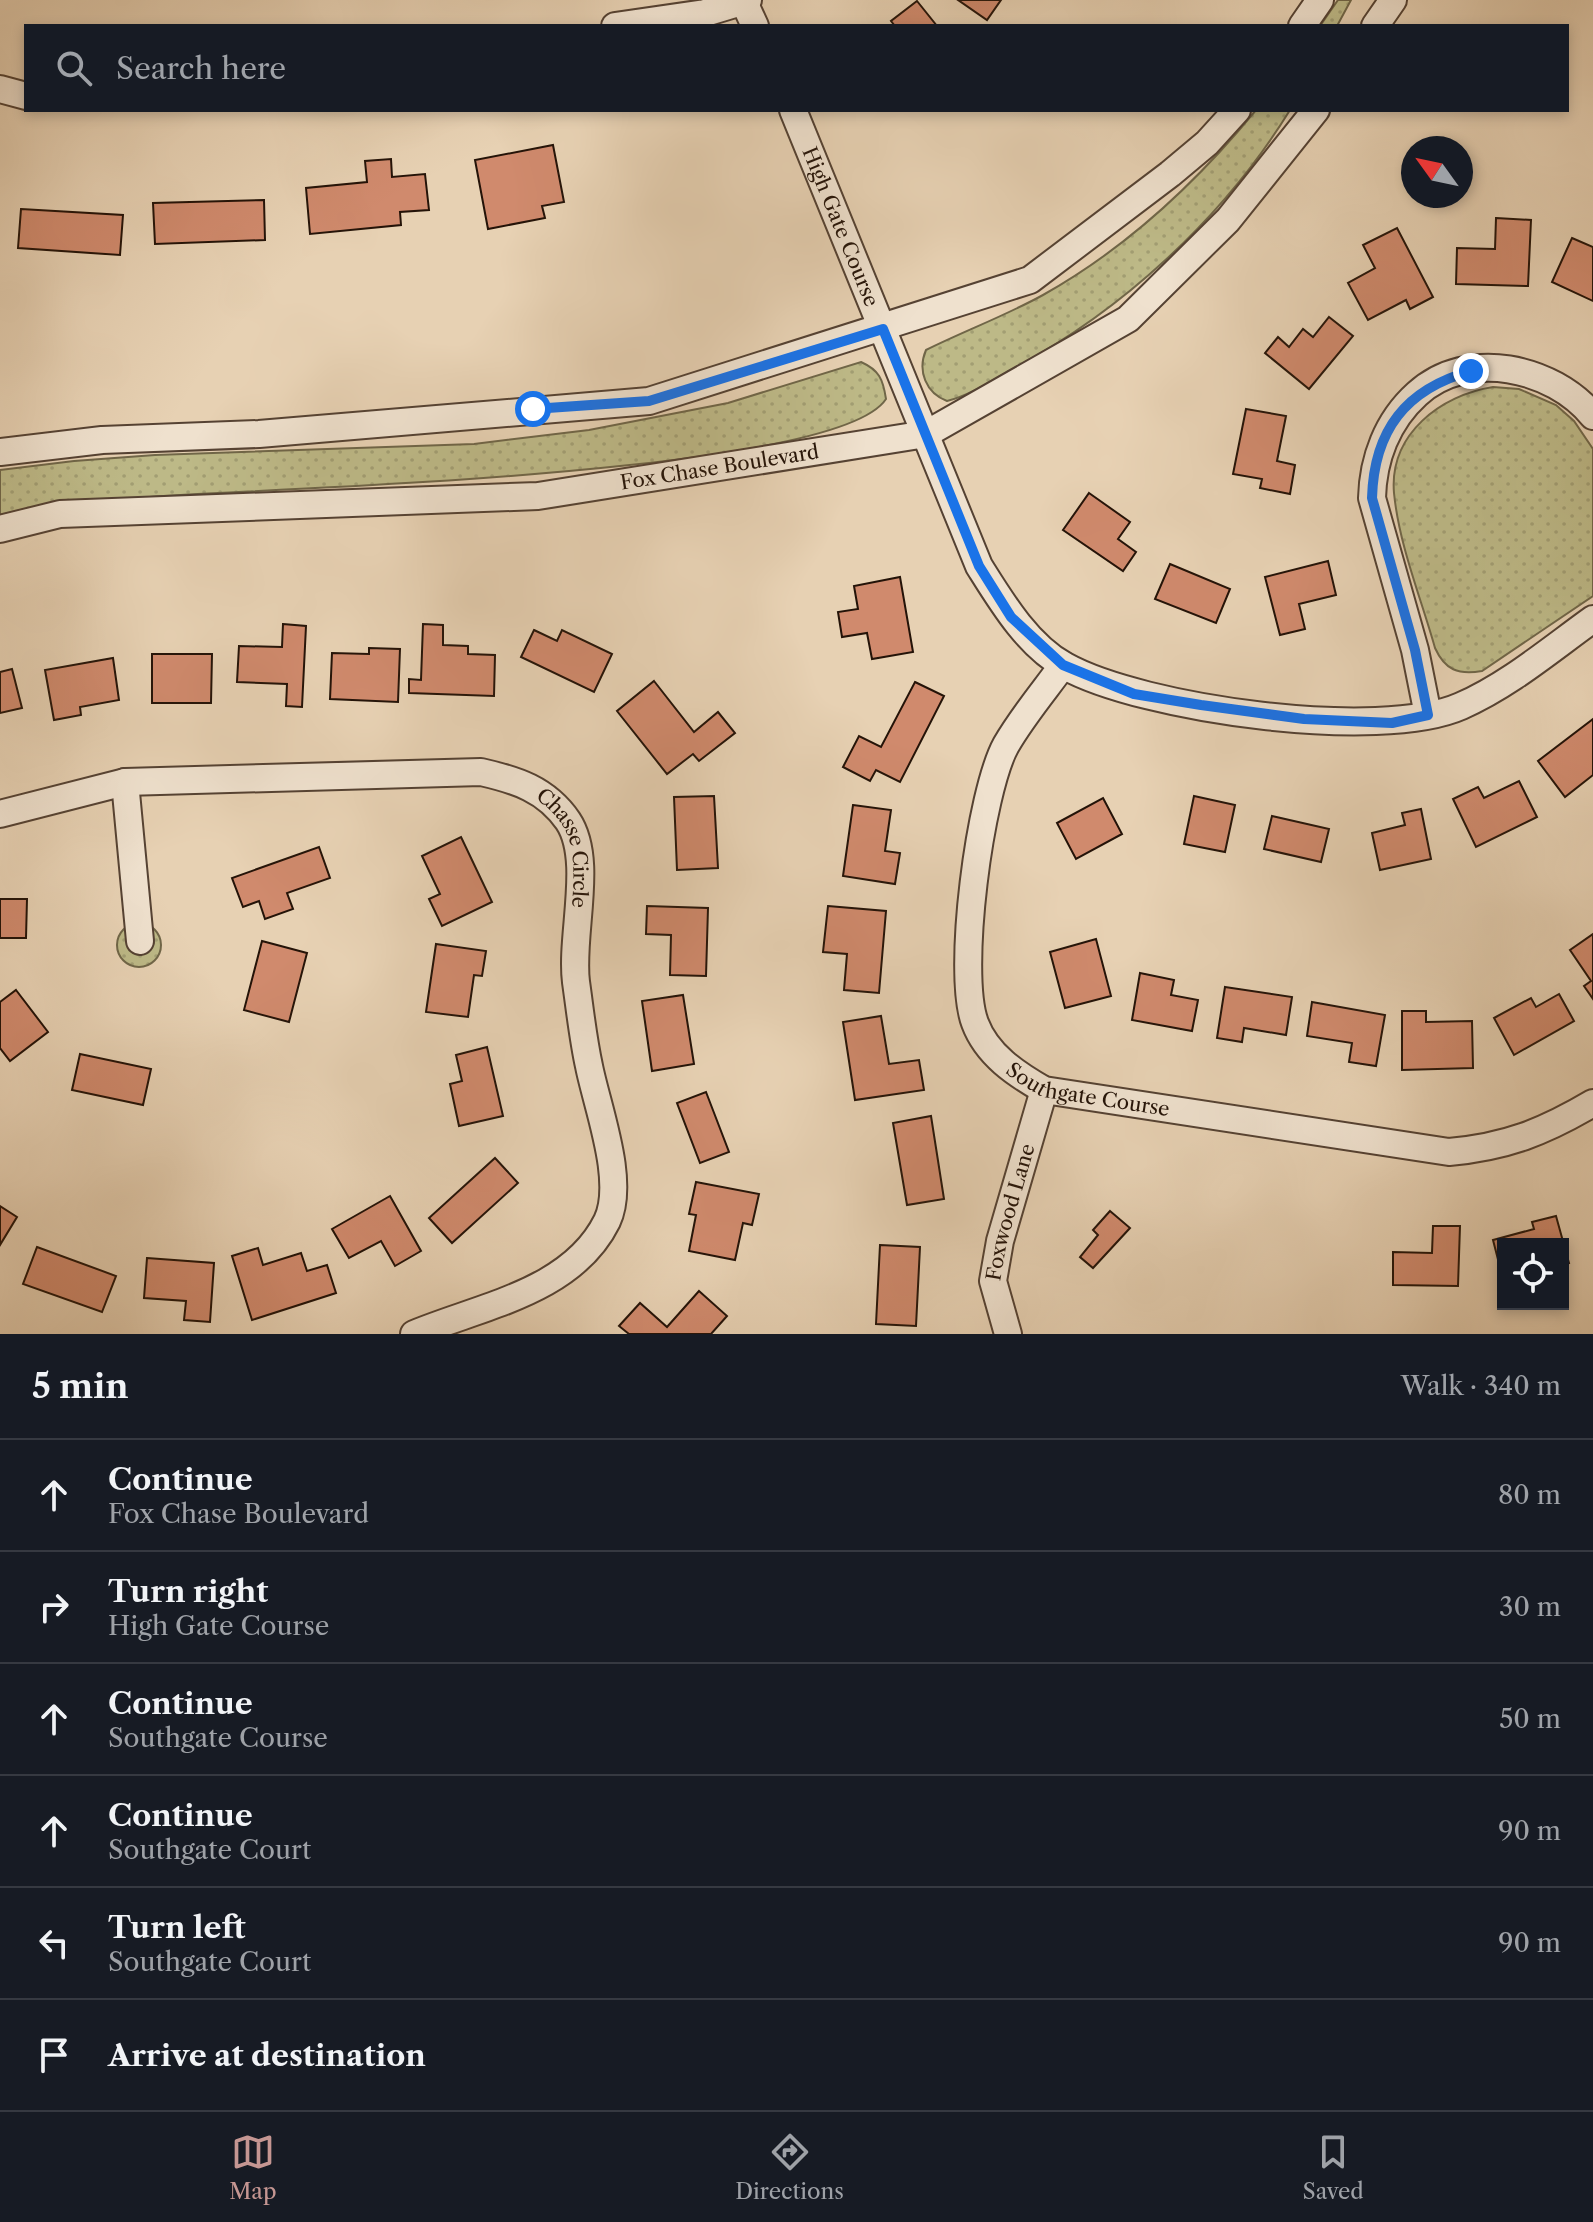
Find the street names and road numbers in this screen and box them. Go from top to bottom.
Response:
street label: High Gate Course [797,143,884,310]
street label: Fox Chase Boulevard [618,439,821,495]
street label: Chasse Circle [532,783,592,909]
street label: Southgate Course [1001,1057,1171,1121]
street label: Foxwood Lane [981,1141,1040,1283]

